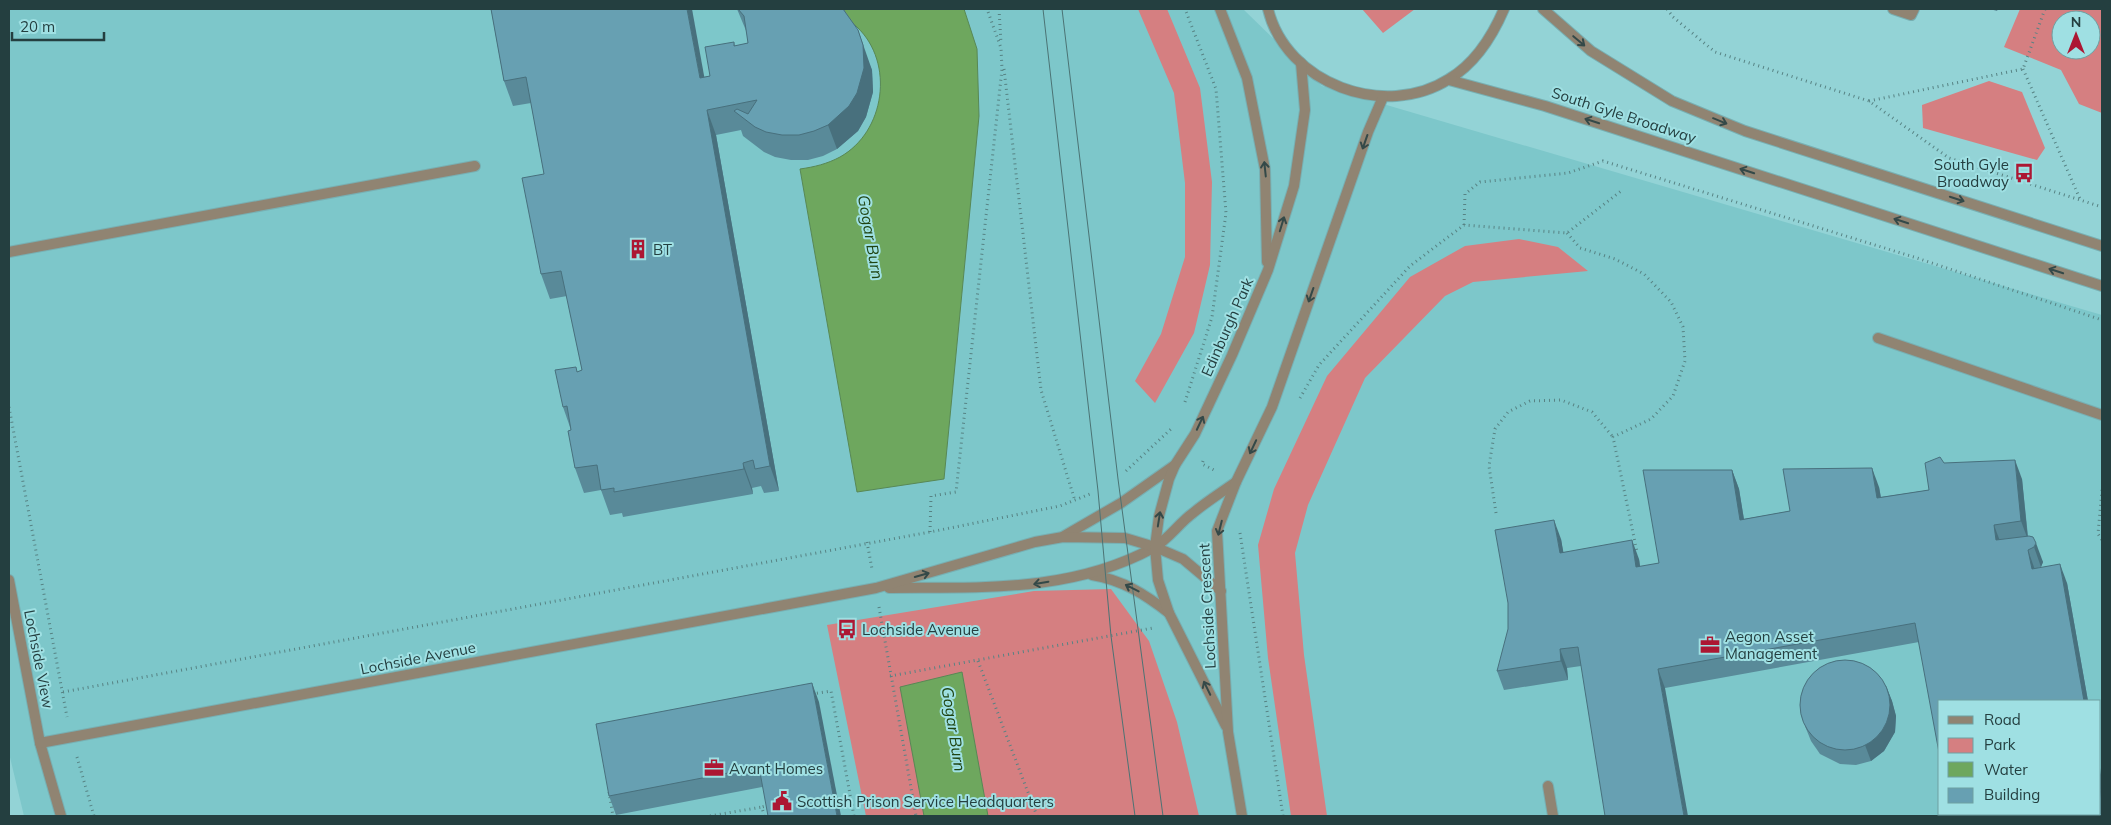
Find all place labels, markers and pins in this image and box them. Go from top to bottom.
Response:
place label: South Gyle Broadway [1934,155,2009,191]
bus stop icon: South Gyle Broadway [2013,162,2035,184]
building icon: BT [627,238,649,260]
place label: BT [653,240,672,259]
bus stop icon: Lochside Avenue [836,618,858,640]
place label: Lochside Avenue [862,620,979,639]
place label: Aegon Asset Management [1725,627,1817,663]
office icon: Aegon Asset Management [1699,634,1721,656]
office icon: Avant Homes [703,757,725,779]
place label: Avant Homes [729,759,823,778]
public building icon: Scottish Prison Service Headquarters [771,790,793,812]
place label: Scottish Prison Service Headquarters [797,792,1054,811]

